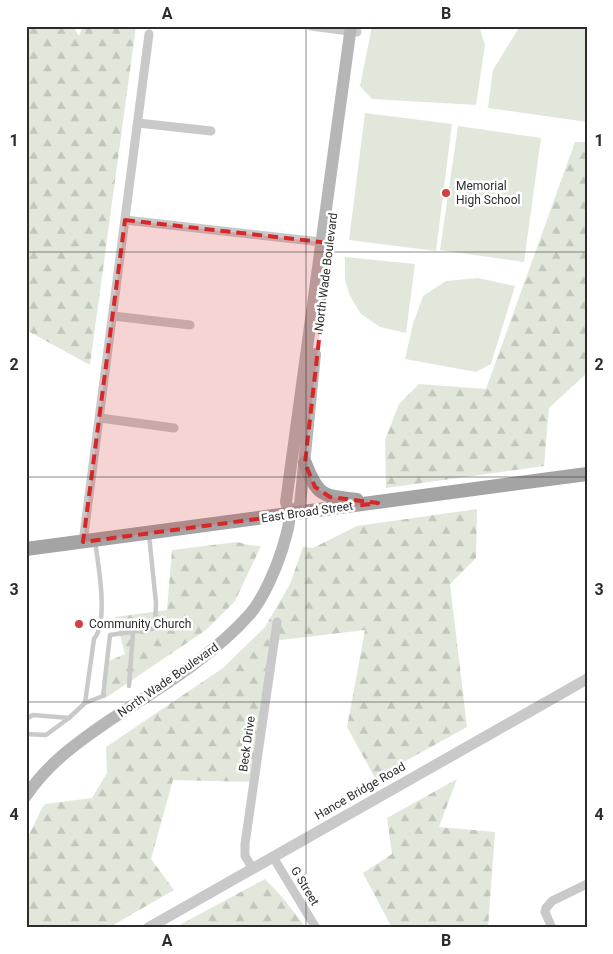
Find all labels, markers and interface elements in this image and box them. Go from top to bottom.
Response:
text: A [162,4,173,23]
text: B [441,4,451,23]
text: 1 [9,131,19,150]
text: 1 [594,131,604,150]
place label: Memorial High School [456,179,520,207]
marker: Memorial High School [440,187,452,199]
street label: North Wade Boulevard [312,212,340,332]
text: 2 [9,355,19,374]
text: 2 [594,355,604,374]
street label: East Broad Street [260,499,354,525]
text: 3 [9,580,19,599]
text: 3 [594,580,604,599]
place label: Community Church [89,617,191,631]
marker: Community Church [73,618,85,630]
street label: North Wade Boulevard [115,640,221,720]
street label: Beck Drive [236,715,258,773]
street label: Hance Bridge Road [312,759,408,823]
text: 4 [9,805,19,824]
text: 4 [594,805,604,824]
street label: G Street [288,864,322,908]
text: A [162,931,173,950]
text: B [441,931,451,950]

